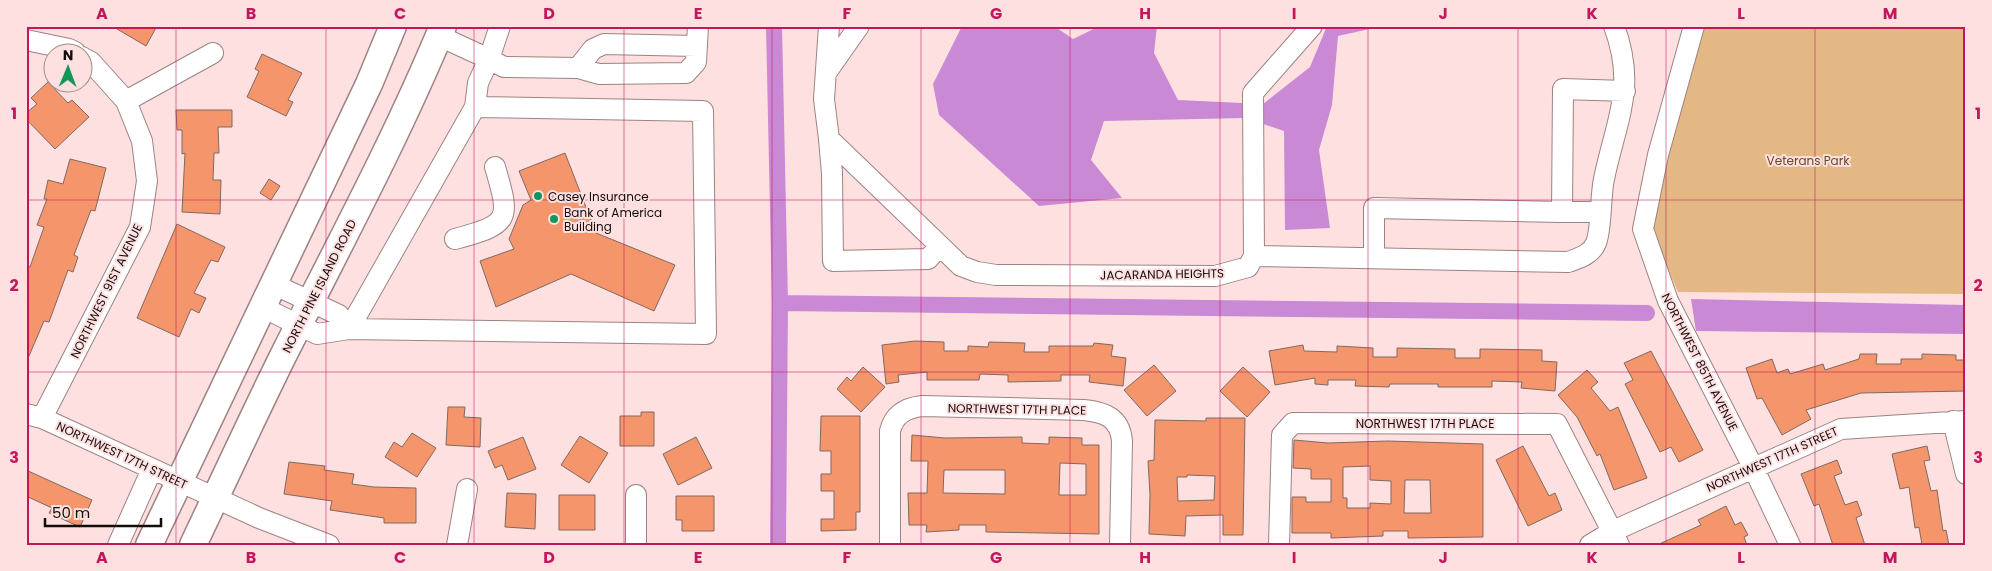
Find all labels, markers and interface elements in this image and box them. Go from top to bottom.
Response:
text: A [96,2,108,25]
text: B [246,2,256,25]
text: C [394,2,406,25]
text: D [543,2,555,25]
text: E [694,2,702,25]
text: F [843,2,852,25]
text: G [990,2,1002,25]
text: H [1139,2,1151,25]
text: I [1292,2,1296,25]
text: J [1438,2,1448,25]
text: K [1586,2,1598,25]
text: L [1737,2,1745,25]
text: M [1883,2,1897,25]
north arrow [42,42,92,92]
text: N [63,45,74,65]
text: 1 [11,102,17,125]
text: 1 [1975,102,1981,125]
park label: Veterans Park [1767,152,1850,169]
place label: Casey Insurance [548,188,649,205]
marker: Casey Insurance [532,190,544,202]
place label: Bank of America Building [564,204,662,235]
marker: Bank of America Building [548,213,560,225]
street label: NORTH PINE ISLAND ROAD [278,216,360,356]
street label: NORTHWEST 91ST AVENUE [66,221,146,361]
street label: JACARANDA HEIGHTS [1100,264,1224,284]
text: 2 [9,274,19,297]
text: 2 [1973,274,1983,297]
street label: NORTHWEST 85TH AVENUE [1658,290,1742,434]
street label: NORTHWEST 17TH PLACE [948,399,1086,419]
street label: NORTHWEST 17TH PLACE [1356,415,1494,432]
street label: NORTHWEST 17TH STREET [54,417,191,493]
street label: NORTHWEST 17TH STREET [1703,422,1841,496]
text: 3 [9,446,19,469]
text: 3 [1973,446,1983,469]
scale bar [45,496,161,528]
text: 50 m [52,502,90,523]
text: A [96,546,108,569]
text: B [246,546,256,569]
text: C [394,546,406,569]
text: D [543,546,555,569]
text: E [694,546,702,569]
text: F [843,546,852,569]
text: G [990,546,1002,569]
text: H [1139,546,1151,569]
text: I [1292,546,1296,569]
text: J [1438,546,1448,569]
text: K [1586,546,1598,569]
text: L [1737,546,1745,569]
text: M [1883,546,1897,569]

